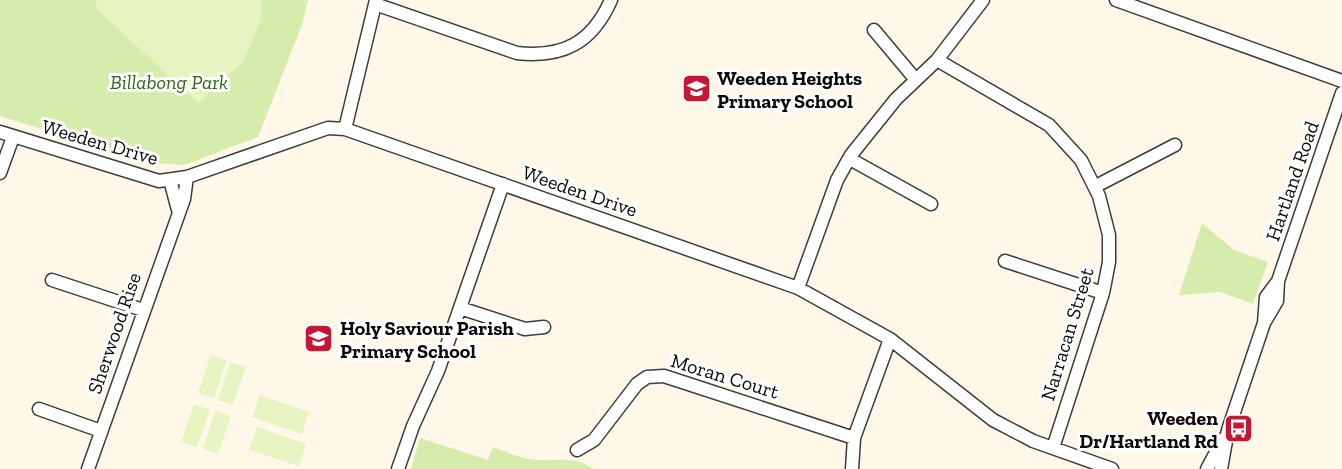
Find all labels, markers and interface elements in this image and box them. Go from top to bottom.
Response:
place label: Weeden Heights Primary School [717,66,862,113]
park label: Billabong Park [110,70,228,94]
school or university icon: Weeden Heights Primary School [680,73,712,105]
street label: Weeden Drive [39,114,161,170]
street label: Hartland Road [1260,118,1324,244]
street label: Weeden Drive [519,160,641,222]
street label: Narracan Street [1035,264,1099,403]
street label: Sherwood Rise [82,269,146,397]
place label: Holy Saviour Parish Primary School [340,316,514,363]
school or university icon: Holy Saviour Parish Primary School [303,323,335,355]
street label: Moran Court [668,348,782,404]
place label: Weeden Dr/Hartland Rd [1079,406,1219,453]
bus stop icon: Weeden Dr/Hartland Rd [1223,413,1255,445]

